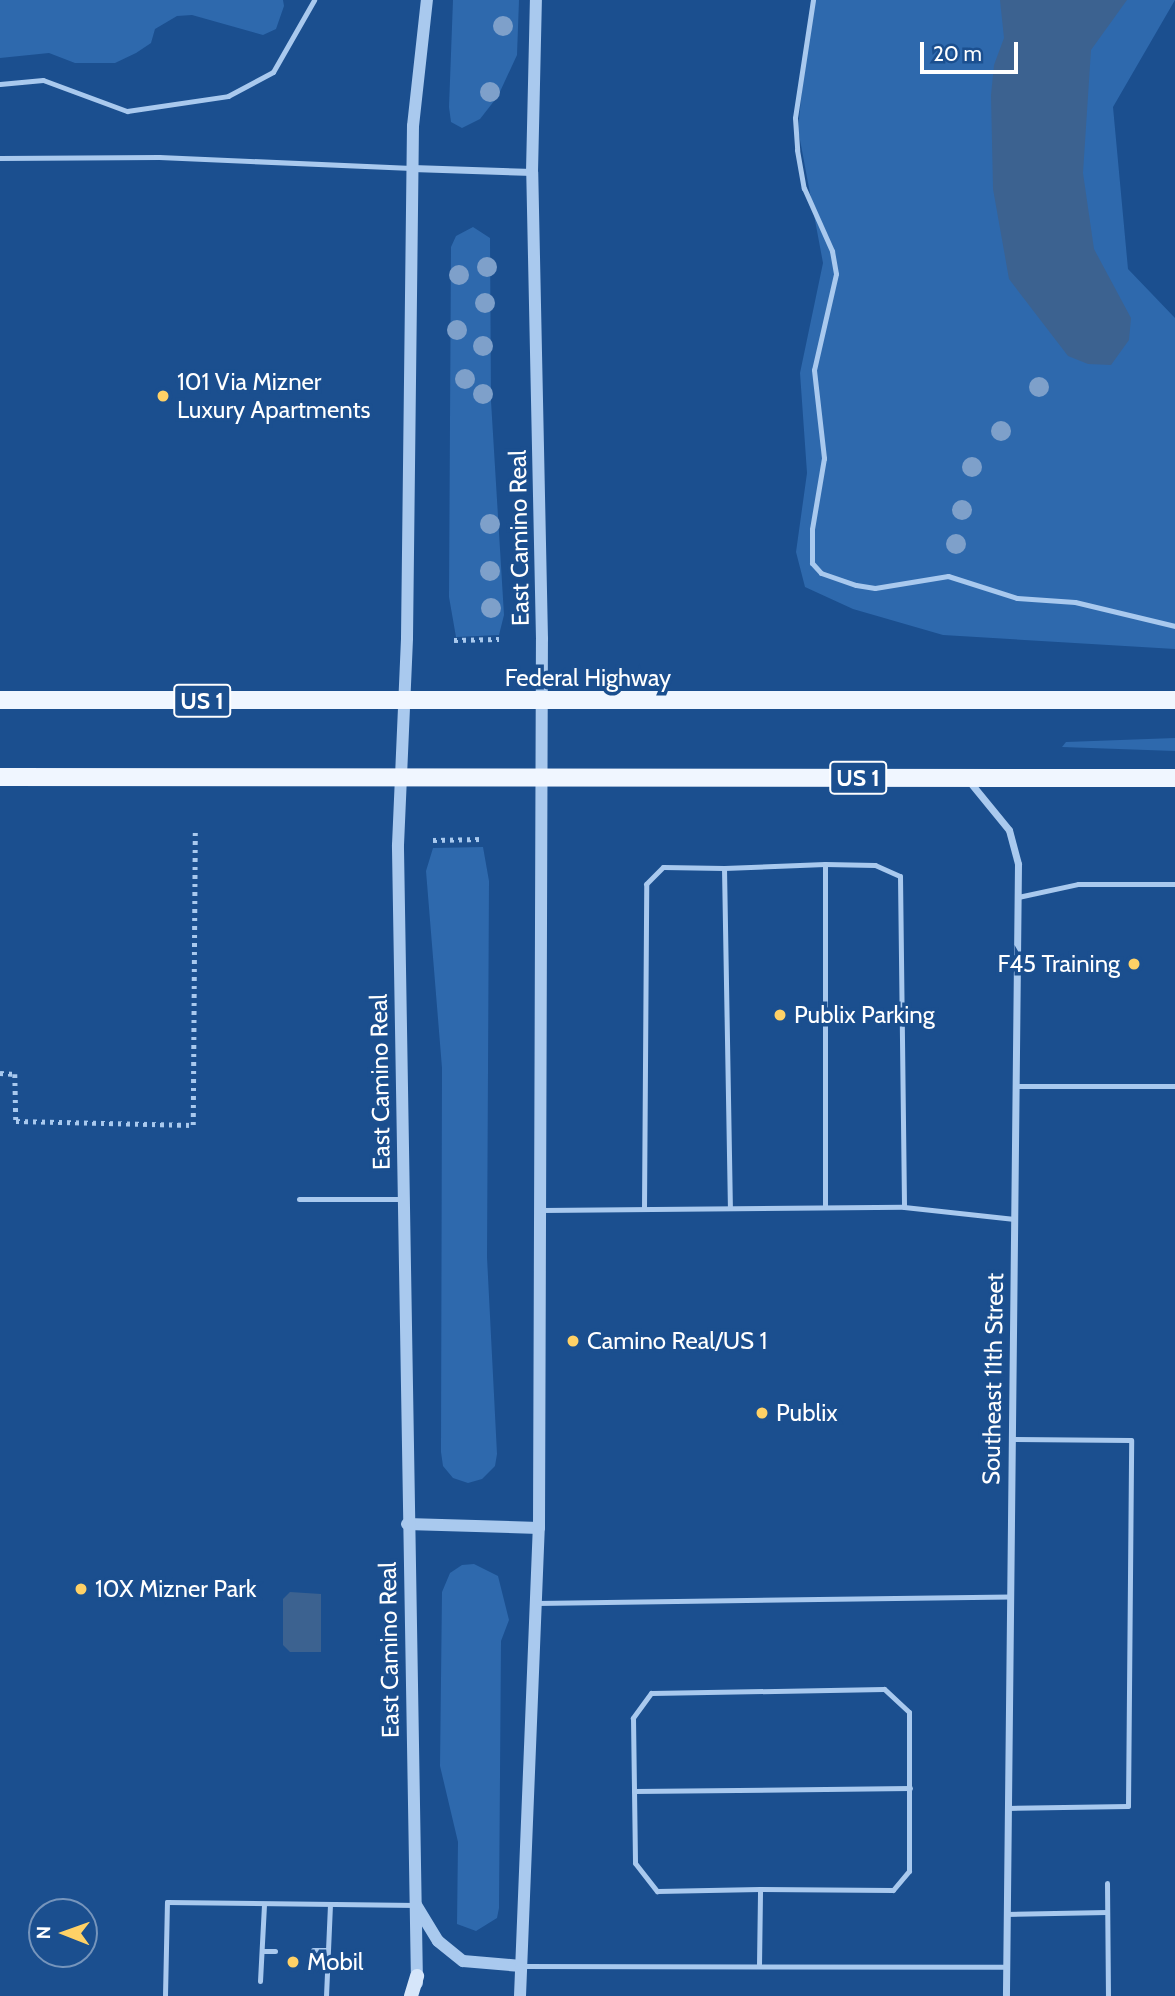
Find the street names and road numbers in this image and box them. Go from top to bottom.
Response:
street label: East Camino Real [503,450,535,626]
street label: Federal Highway [505,664,671,692]
road number: US 1 [172,681,232,720]
road number: US 1 [828,758,888,798]
street label: East Camino Real [364,994,396,1170]
street label: Southeast 11th Street [977,1273,1009,1485]
street label: East Camino Real [373,1562,405,1738]

